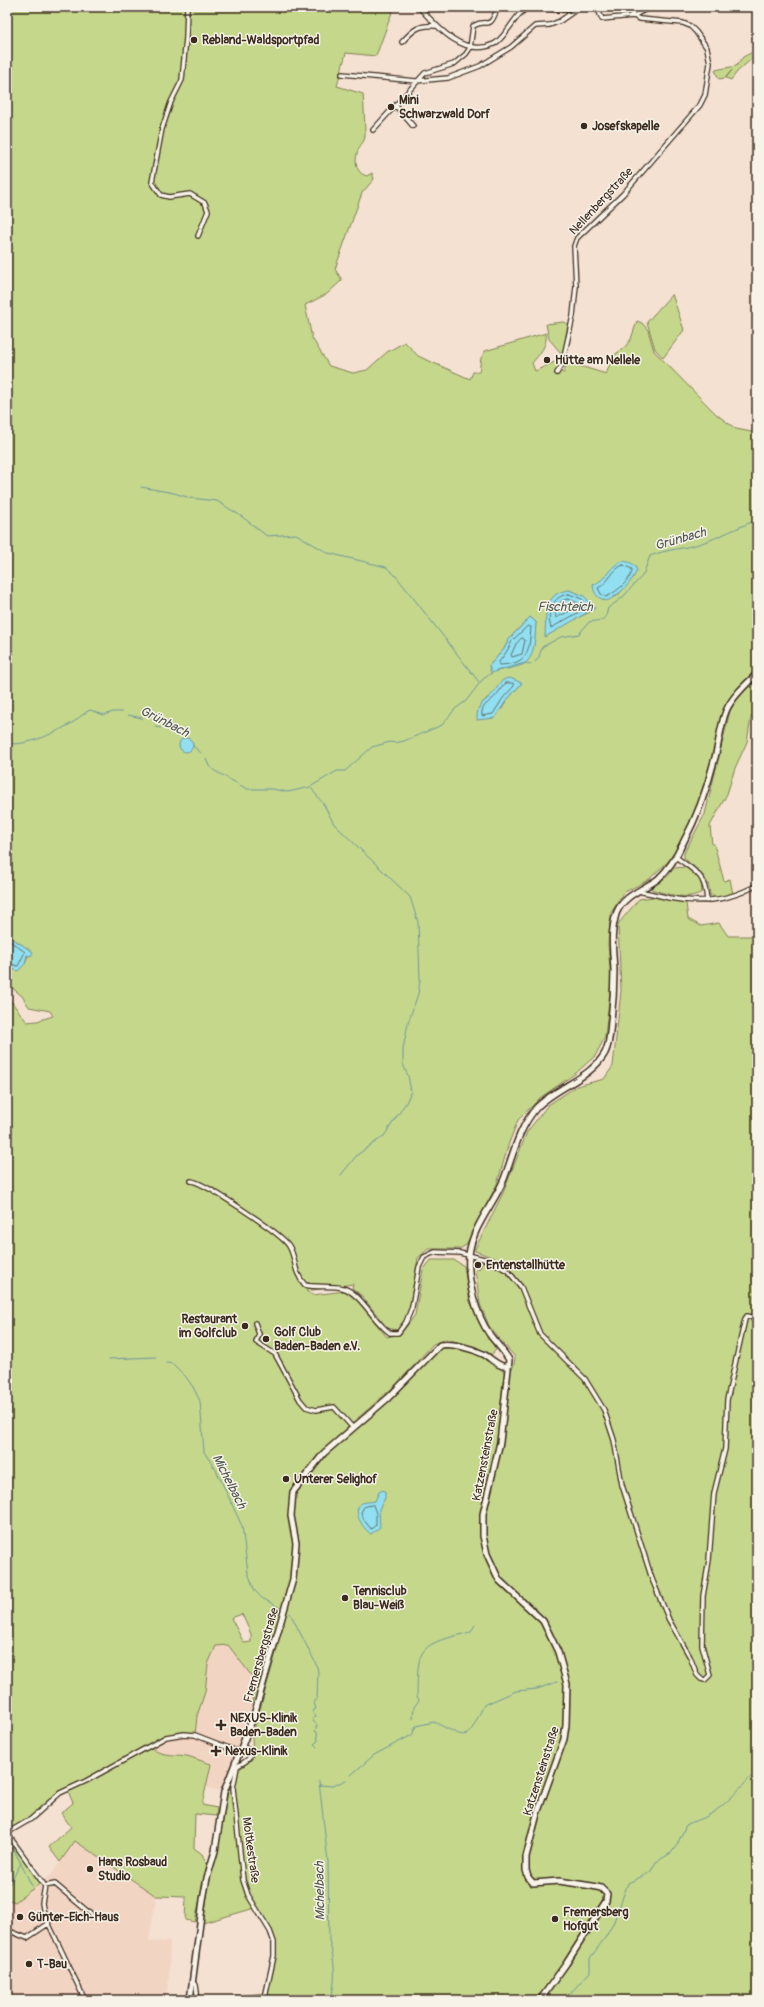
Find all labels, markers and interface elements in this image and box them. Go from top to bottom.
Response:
place label: Rebland-Waldsportpfad [202,33,319,48]
marker: Rebland-Waldsportpfad [189,35,199,45]
place label: Mini Schwarzwald Dorf [399,93,490,122]
marker: Mini Schwarzwald Dorf [386,102,396,112]
place label: Josefskapelle [592,119,661,134]
marker: Josefskapelle [579,121,589,131]
street label: Nellenbergstraße [566,164,637,238]
place label: Hütte am Nellele [555,353,641,368]
marker: Hütte am Nellele [542,355,552,365]
water label: Grünbach [653,524,709,554]
water label: Fischteich [537,599,594,615]
water label: Grünbach [138,703,192,741]
place label: Entenstallhütte [486,1258,566,1273]
marker: Entenstallhütte [473,1260,483,1270]
place label: Restaurant im Golfclub [179,1312,238,1341]
marker: Restaurant im Golfclub [240,1321,250,1331]
place label: Golf Club Baden-Baden e.V. [274,1325,360,1354]
marker: Golf Club Baden-Baden e.V. [261,1334,271,1344]
street label: Katzensteinstraße [469,1408,502,1502]
water label: Michelbach [209,1452,250,1512]
place label: Unterer Selighof [294,1472,377,1487]
marker: Unterer Selighof [281,1474,291,1484]
place label: Tennisclub Blau-Weiß [352,1584,407,1613]
marker: Tennisclub Blau-Weiß [340,1593,350,1603]
street label: Fremersbergstraße [241,1606,282,1704]
place label: NEXUS-Klinik Baden-Baden [230,1711,298,1740]
marker: NEXUS-Klinik Baden-Baden [215,1719,227,1731]
street label: Katzensteinstraße [520,1725,563,1818]
place label: Nexus-Klinik [225,1744,289,1759]
marker: Nexus-Klinik [210,1745,222,1757]
street label: Moltkestraße [238,1816,263,1884]
place label: Hans Rosbaud Studio [98,1855,167,1884]
water label: Michelbach [311,1860,329,1921]
marker: Hans Rosbaud Studio [85,1864,95,1874]
place label: Fremersberg Hofgut [563,1905,628,1934]
place label: Günter-Eich-Haus [28,1910,119,1925]
marker: Günter-Eich-Haus [15,1912,25,1922]
marker: Fremersberg Hofgut [550,1914,560,1924]
place label: T-Bau [36,1957,67,1972]
marker: T-Bau [24,1959,34,1969]

